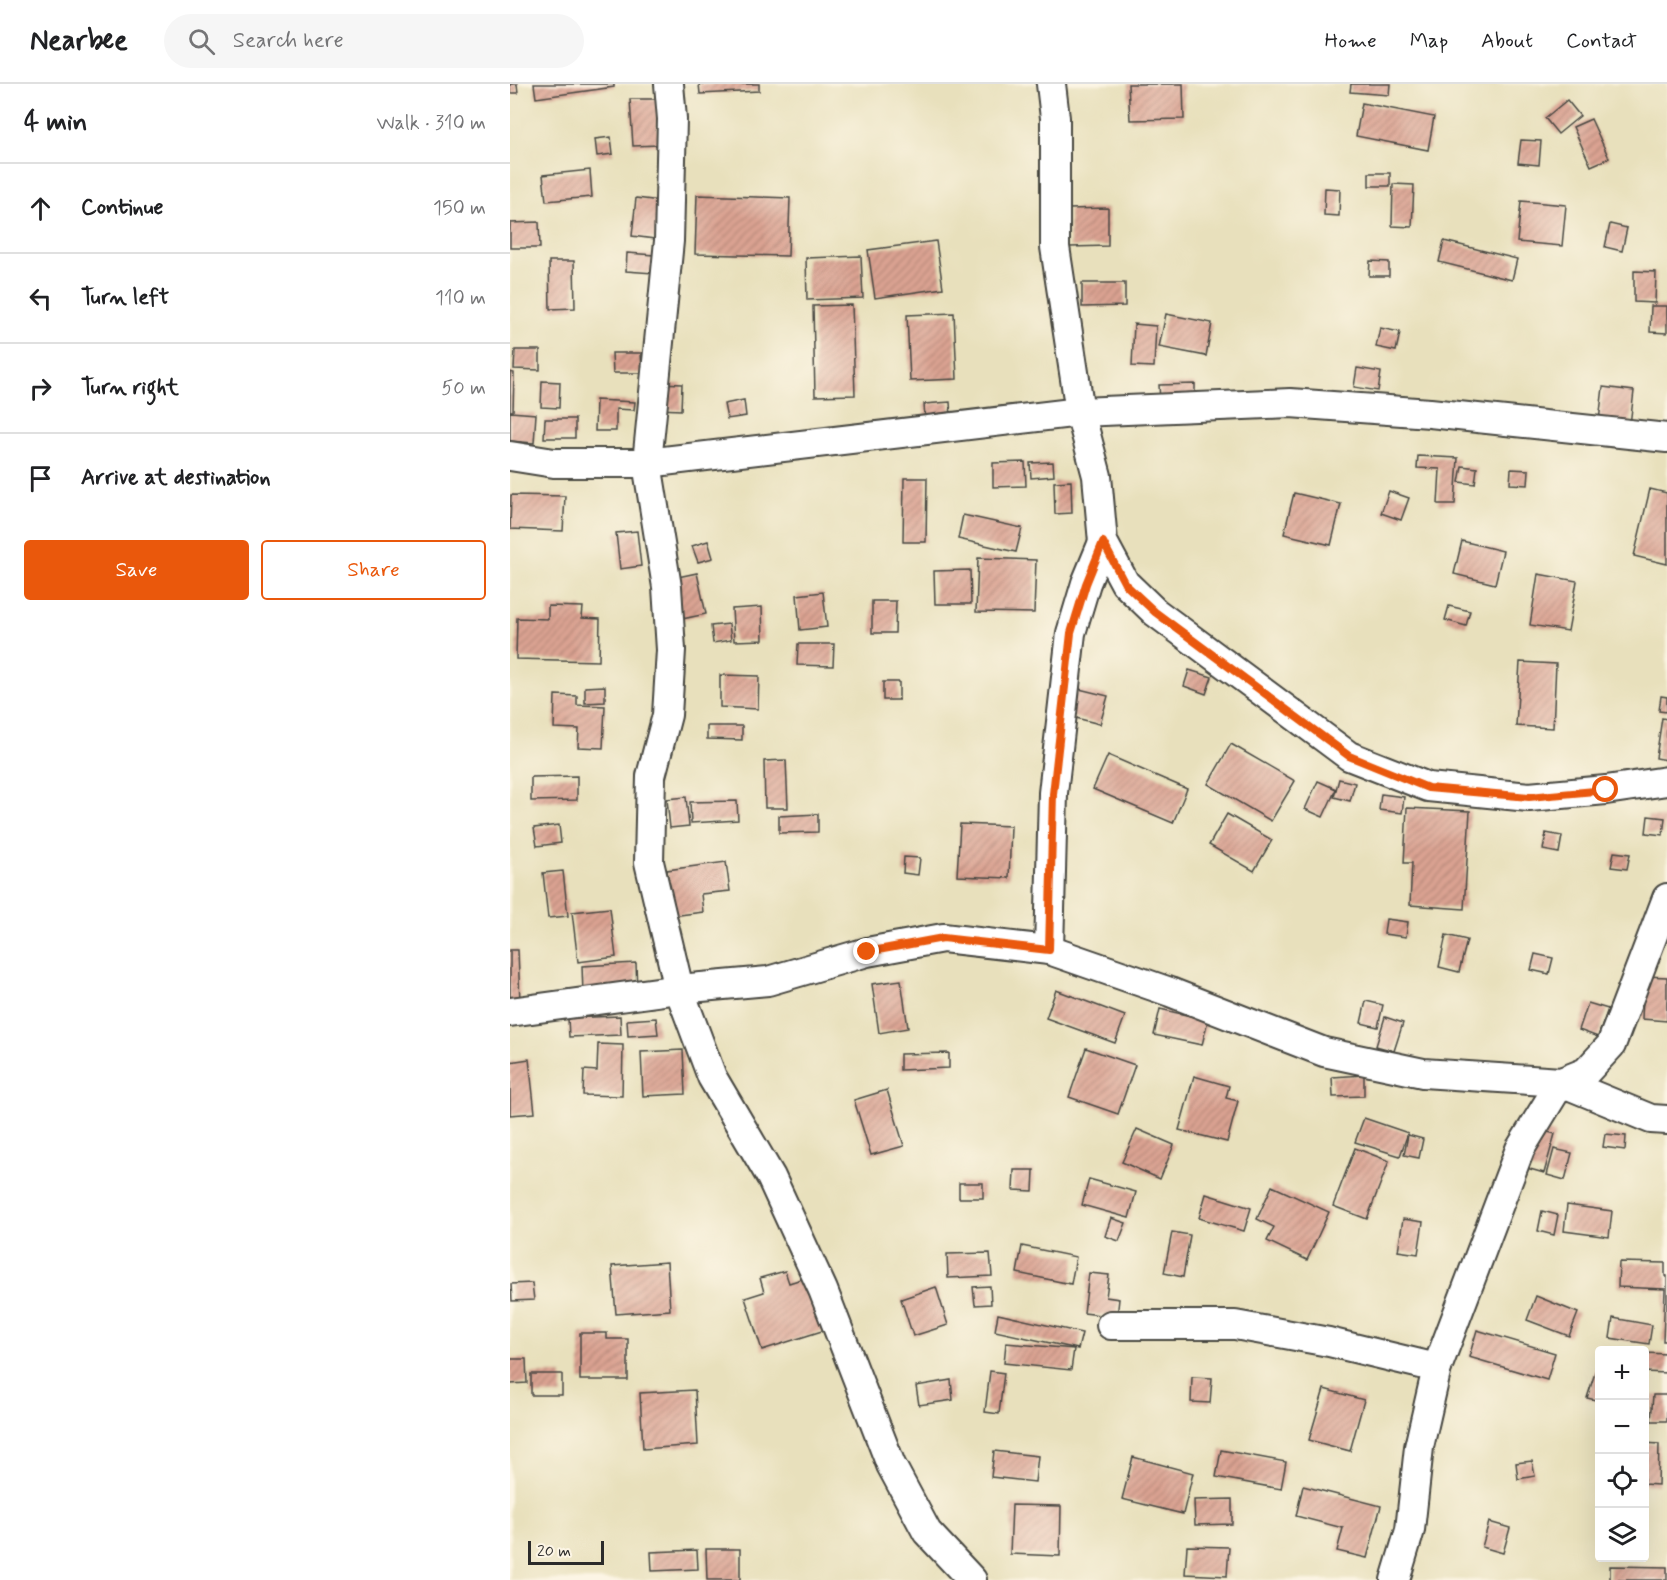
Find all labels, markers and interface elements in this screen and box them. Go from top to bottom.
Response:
search box [164,14,584,68]
text: Nearbee [30,23,128,60]
icon: search [185,25,218,58]
text: Search here [233,27,344,55]
text: Home [1325,27,1377,55]
text: Map [1410,27,1448,55]
text: About [1481,27,1533,55]
text: Contact [1566,27,1637,55]
text: 4 min [24,106,87,140]
text: Walk · 310 m [376,110,486,137]
icon: ahead [24,192,57,225]
text: Continue [81,194,163,222]
text: 150 m [433,195,486,222]
icon: left [24,282,57,315]
text: Turn left [81,284,169,312]
text: 110 m [435,285,486,312]
icon: right [24,372,57,405]
text: Turn right [81,374,179,402]
text: 50 m [441,375,486,402]
icon: arrive [24,462,57,495]
text: Arrive at destination [81,464,271,492]
button: Save [24,540,249,600]
button: Share [261,540,486,600]
route start [1592,776,1618,802]
route end [853,938,879,964]
map controls [1595,1346,1649,1562]
button: + [1595,1346,1649,1400]
button: − [1595,1400,1649,1454]
button: locate [1595,1454,1649,1508]
button: layers [1595,1508,1649,1562]
scale bar [528,1538,604,1566]
text: 20 m [537,1541,571,1562]

